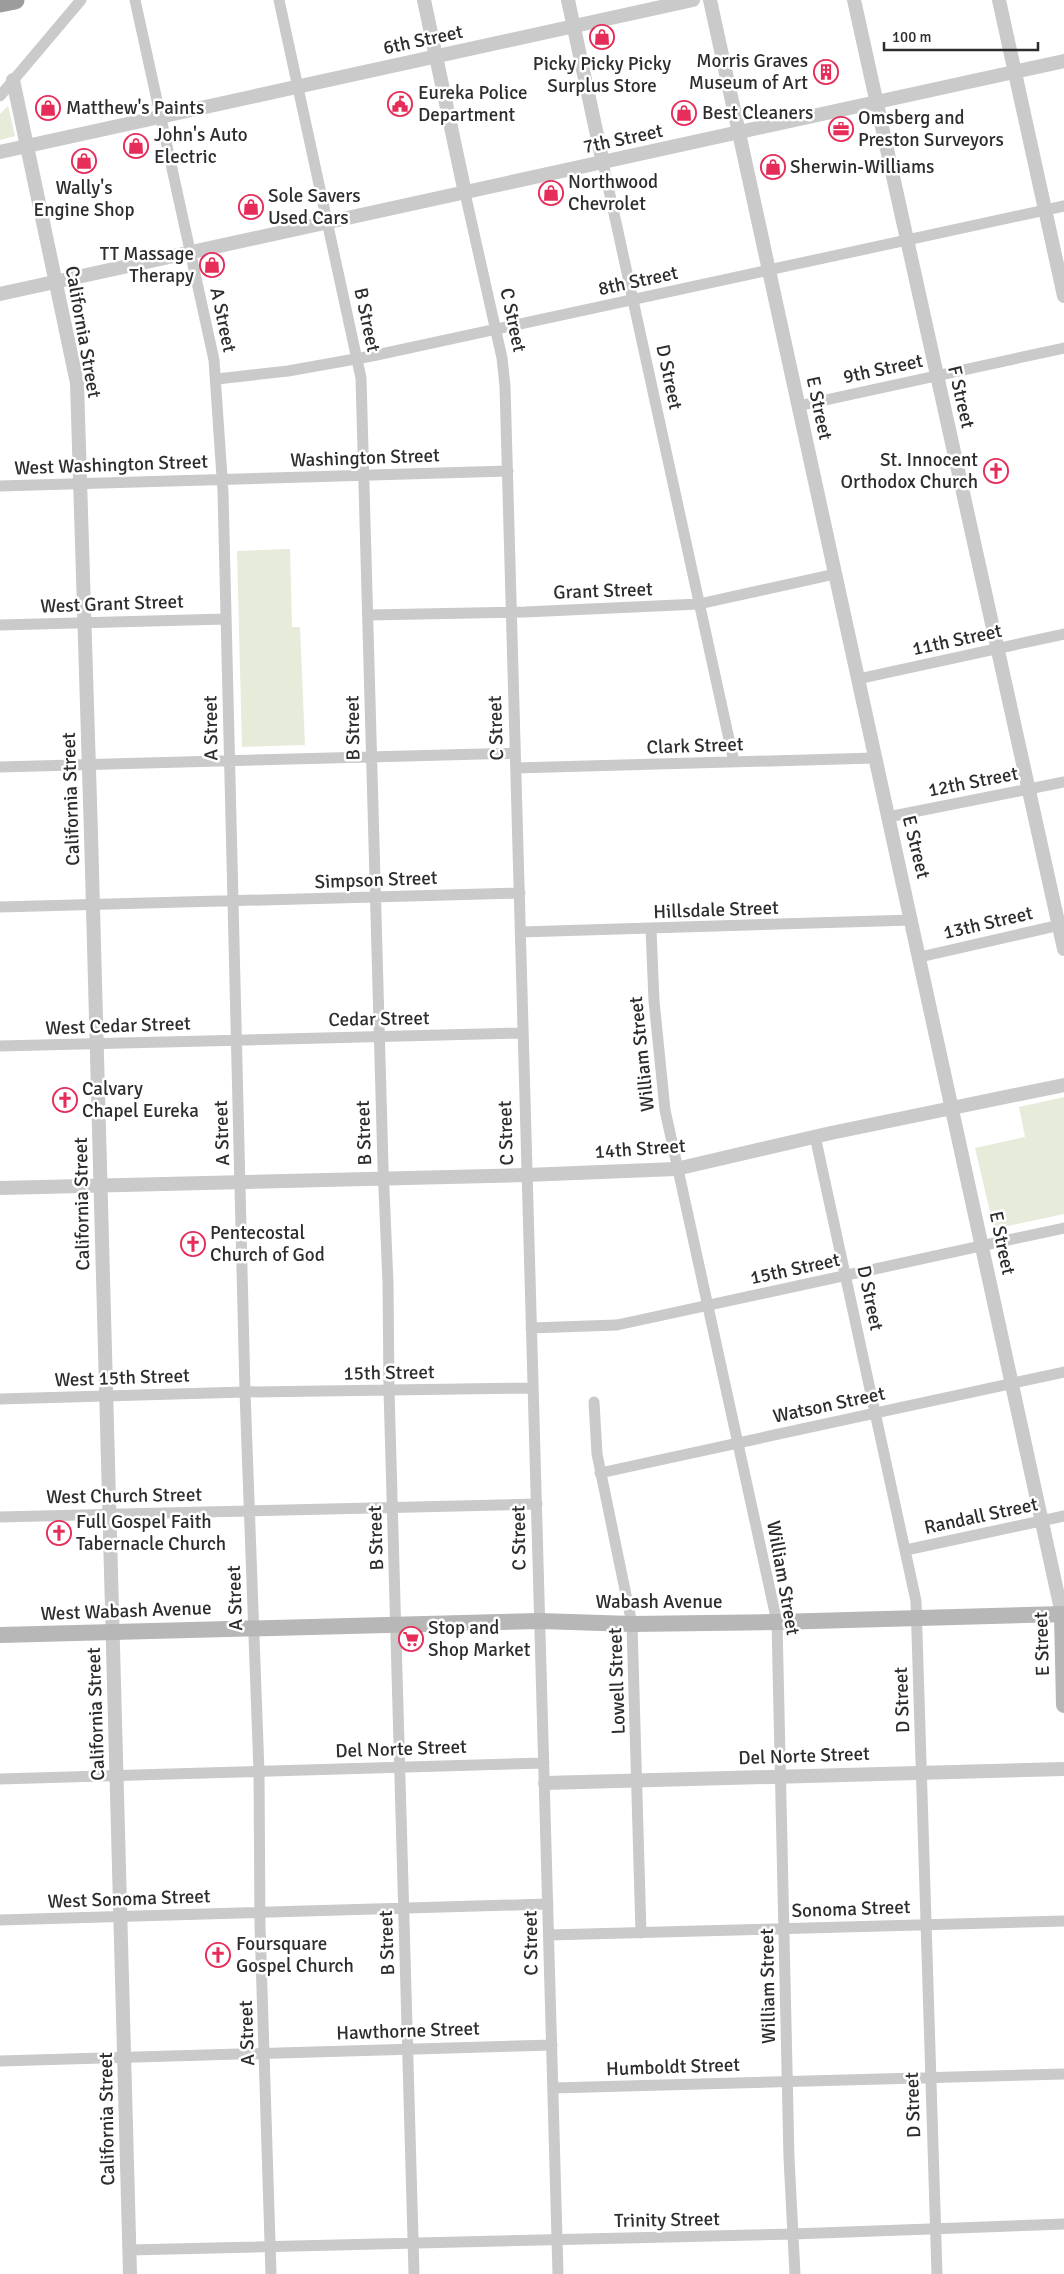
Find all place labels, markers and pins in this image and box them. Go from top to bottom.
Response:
shop icon: Picky Picky Picky Surplus Store [589,24,615,50]
place label: Morris Graves Museum of Art [689,49,808,95]
place label: Picky Picky Picky Surplus Store [533,52,671,98]
building icon: Morris Graves Museum of Art [813,59,839,85]
place label: Eureka Police Department [418,81,528,127]
public building icon: Eureka Police Department [387,91,413,117]
shop icon: Matthew's Paints [35,95,61,121]
place label: Matthew's Paints [66,96,204,120]
shop icon: Best Cleaners [671,100,697,126]
place label: Best Cleaners [702,101,813,125]
place label: Omsberg and Preston Surveyors [858,106,1004,152]
office icon: Omsberg and Preston Surveyors [828,116,854,142]
place label: John's Auto Electric [154,123,248,169]
shop icon: John's Auto Electric [123,133,149,159]
shop icon: Wally's Engine Shop [71,148,97,174]
shop icon: Sherwin-Williams [760,154,786,180]
place label: Sherwin-Williams [790,155,934,179]
place label: Northwood Chevrolet [568,170,658,216]
place label: Wally's Engine Shop [33,176,135,222]
shop icon: Northwood Chevrolet [538,180,564,206]
place label: Sole Savers Used Cars [268,184,361,230]
shop icon: Sole Savers Used Cars [238,194,264,220]
place label: TT Massage Therapy [100,242,194,288]
shop icon: TT Massage Therapy [199,252,225,278]
place label: St. Innocent Orthodox Church [841,448,978,494]
church icon: St. Innocent Orthodox Church [983,458,1009,484]
place label: Calvary Chapel Eureka [82,1077,199,1123]
church icon: Calvary Chapel Eureka [52,1087,78,1113]
place label: Pentecostal Church of God [210,1221,325,1267]
church icon: Pentecostal Church of God [180,1231,206,1257]
place label: Full Gospel Faith Tabernacle Church [76,1510,226,1556]
church icon: Full Gospel Faith Tabernacle Church [46,1520,72,1546]
place label: Stop and Shop Market [428,1616,531,1662]
supermarket icon: Stop and Shop Market [398,1626,424,1652]
place label: Foursquare Gospel Church [236,1932,354,1978]
church icon: Foursquare Gospel Church [205,1942,231,1968]

